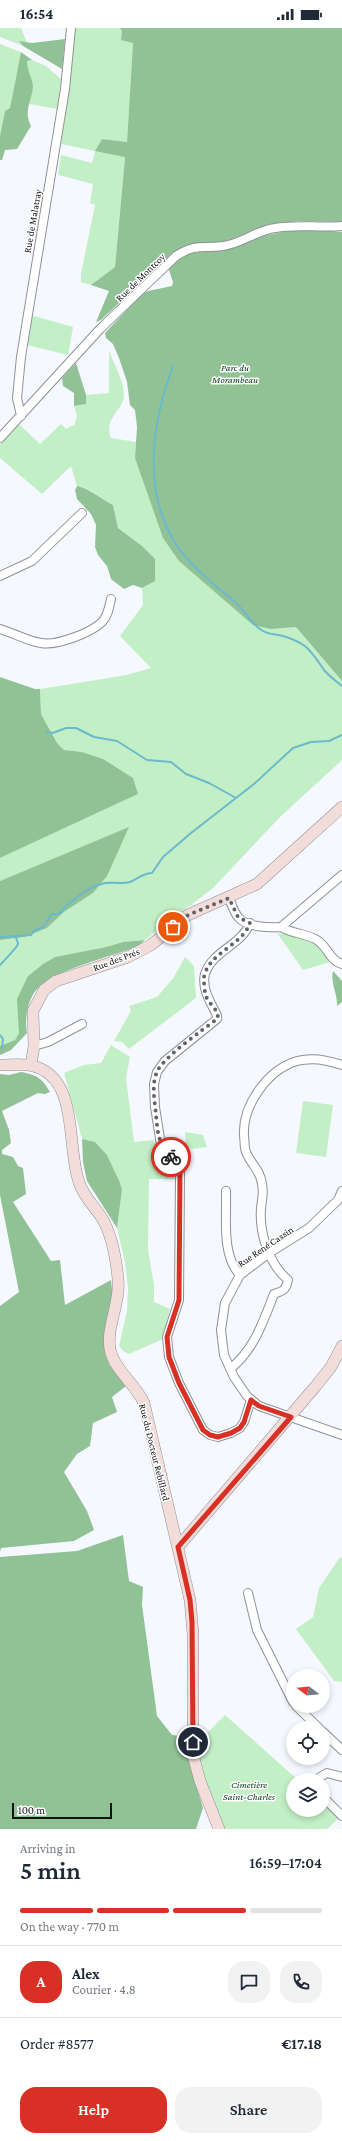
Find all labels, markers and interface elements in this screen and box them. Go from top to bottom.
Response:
text: 16:54 [20,6,53,22]
street label: Rue de Malatray [21,188,44,254]
street label: Rue de Montcoy [113,251,167,304]
park label: Parc du Morambeau [211,362,258,385]
pin [156,910,190,944]
icon: bag [162,916,184,938]
street label: Rue des Prés [91,946,141,973]
courier [151,1137,191,1177]
icon: bike [160,1146,182,1168]
street label: Rue René Cassin [235,1223,296,1269]
street label: Rue du Docteur Rebillard [137,1402,172,1502]
north arrow [286,1669,330,1713]
map controls [286,1669,330,1817]
button: locate [286,1721,330,1765]
pin [176,1725,210,1759]
icon: home [182,1731,204,1753]
button: layers [286,1773,330,1817]
park label: Cimetière Saint-Charles [223,1779,276,1802]
scale bar [12,1801,112,1820]
text: 100 m [18,1804,45,1816]
text: Arriving in [20,1841,76,1856]
text: 16:59–17:04 [249,1855,322,1871]
text: 5 min [20,1856,81,1885]
text: On the way · 770 m [20,1919,119,1934]
button: chat [228,1961,270,2003]
button: phone [280,1961,322,2003]
text: Alex [72,1966,100,1982]
text: A [37,1974,45,1990]
text: Courier · 4.8 [72,1982,136,1997]
text: Order #8577 [20,2036,94,2052]
text: €17.18 [281,2036,322,2052]
button: Help [20,2087,167,2133]
button: Share [175,2087,322,2133]

